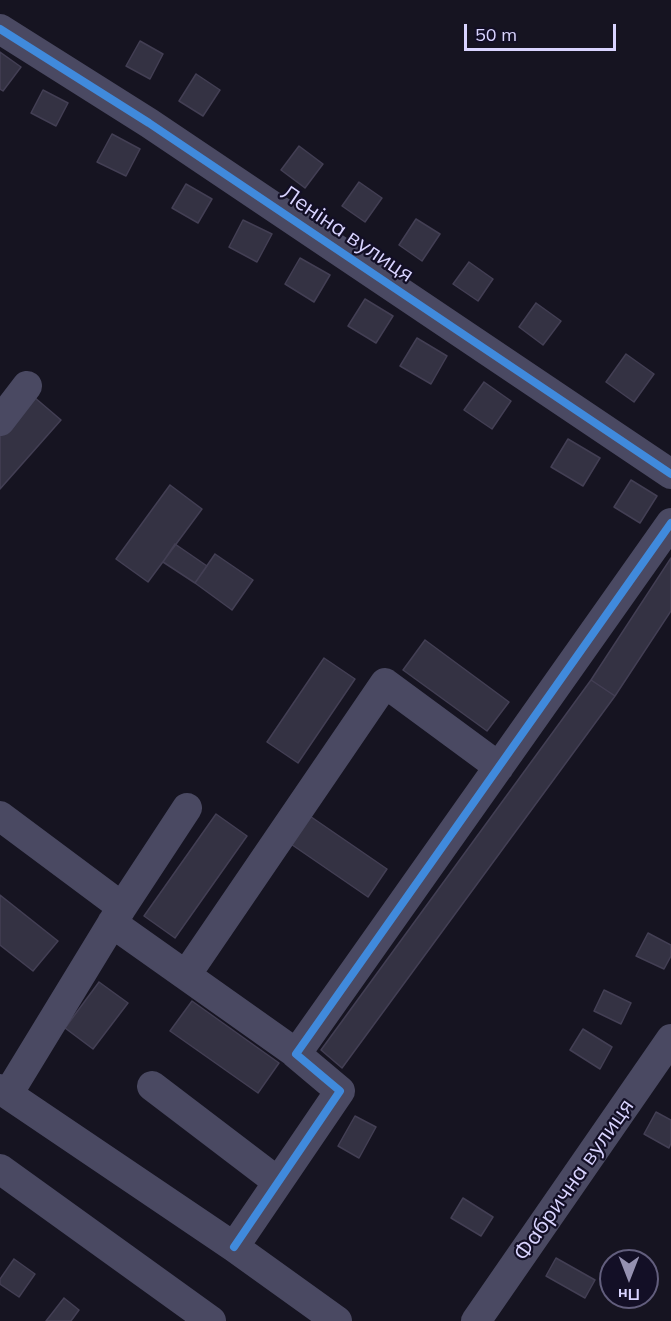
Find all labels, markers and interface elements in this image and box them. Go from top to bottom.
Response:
scale bar [467,12,618,50]
text: 50 m [475,23,517,46]
street label: Леніна вулиця [275,180,419,288]
street label: Фабрична вулиця [508,1094,640,1266]
north arrow [599,1249,659,1309]
text: Пн [618,1285,640,1305]

